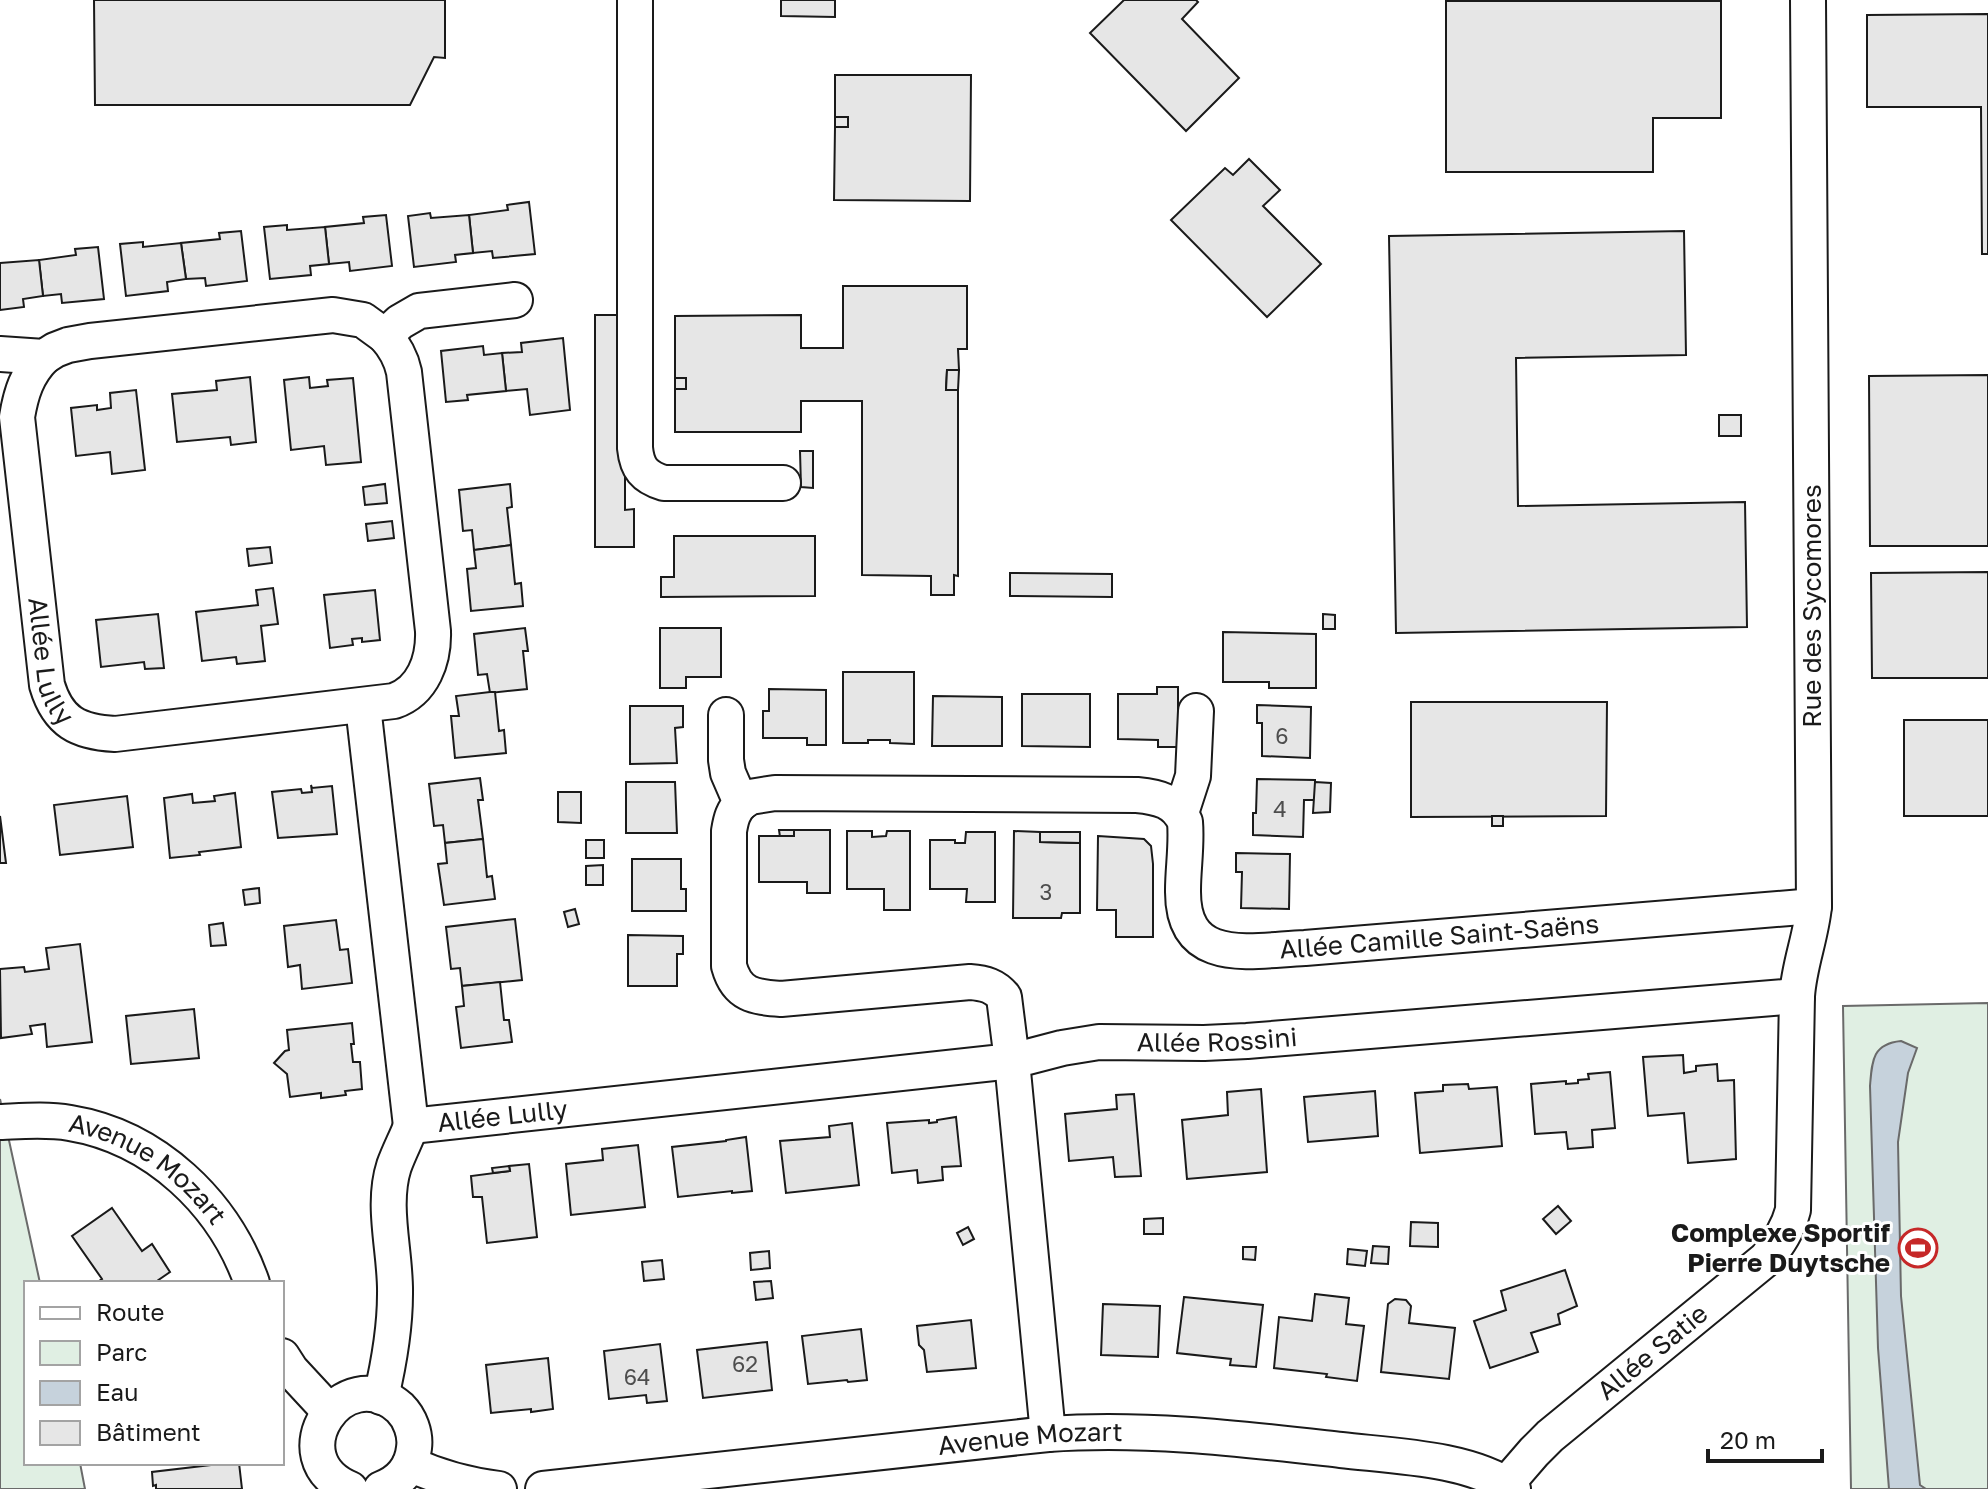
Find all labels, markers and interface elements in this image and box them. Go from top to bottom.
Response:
street label: Rue des Sycomores [1796,484,1827,728]
street label: Allée Lully [22,596,80,732]
house number: 6 [1275,722,1289,749]
house number: 4 [1273,795,1287,822]
house number: 3 [1040,878,1052,905]
street label: Allée Camille Saint-Saëns [1279,908,1600,965]
street label: Allée Rossini [1137,1021,1298,1058]
street label: Allée Lully [436,1093,570,1138]
street label: Avenue Mozart [66,1107,233,1230]
place label: Complexe Sportif Pierre Duytsche [1671,1217,1890,1278]
sports icon: Complexe Sportif Pierre Duytsche [1897,1227,1939,1269]
legend [24,1281,284,1465]
text: Route [96,1297,165,1326]
street label: Allée Satie [1591,1297,1714,1406]
text: Parc [96,1337,147,1366]
house number: 62 [732,1350,758,1377]
house number: 64 [624,1363,650,1390]
text: Eau [96,1377,138,1406]
scale bar [1708,1413,1822,1463]
street label: Avenue Mozart [936,1416,1123,1461]
text: Bâtiment [96,1417,201,1446]
text: 20 m [1720,1425,1776,1454]

